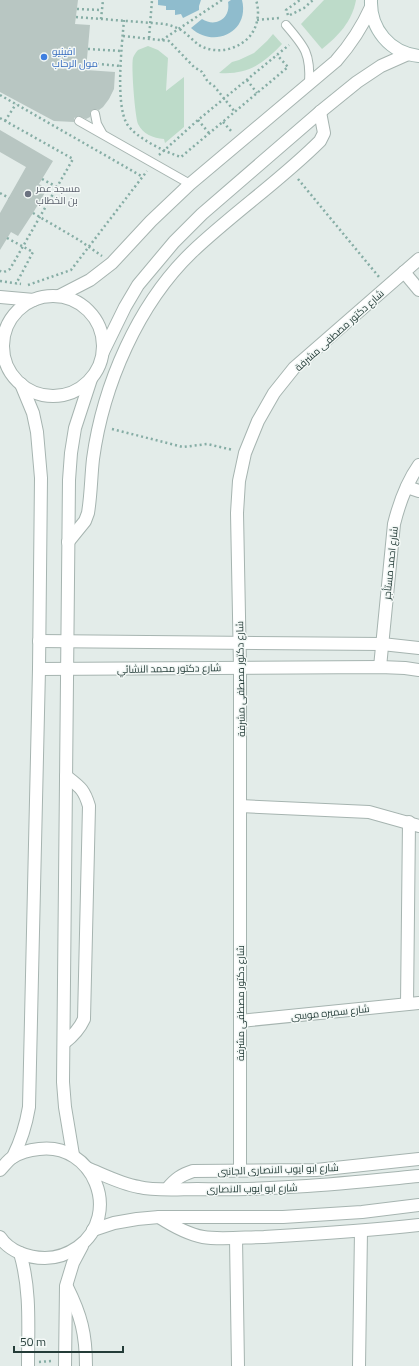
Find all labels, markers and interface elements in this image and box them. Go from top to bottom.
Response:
place label: افينيو مول الرحاب [52,44,98,71]
marker: افينيو مول الرحاب [39,52,49,62]
place label: مسجد عمر بن الخطاب [35,181,80,208]
marker: مسجد عمر بن الخطاب [23,189,33,199]
street label: شارع دكتور مصطفى مشرفة [291,286,387,375]
street label: شارع احمد مستأجر [379,526,402,601]
street label: شارع دكتور مصطفى مشرفة [232,621,249,737]
street label: شارع دكتور محمد النشائي [117,660,221,677]
street label: شارع دكتور مصطفى مشرفة [233,945,248,1061]
street label: شارع سميره موسى [290,1001,370,1024]
street label: شارع ابو ايوب الانصارى الجانبى [217,1160,339,1179]
street label: شارع ابو ايوب الانصارى [206,1180,298,1197]
scale bar [14,1328,123,1354]
text: 50 m [20,1332,46,1351]

